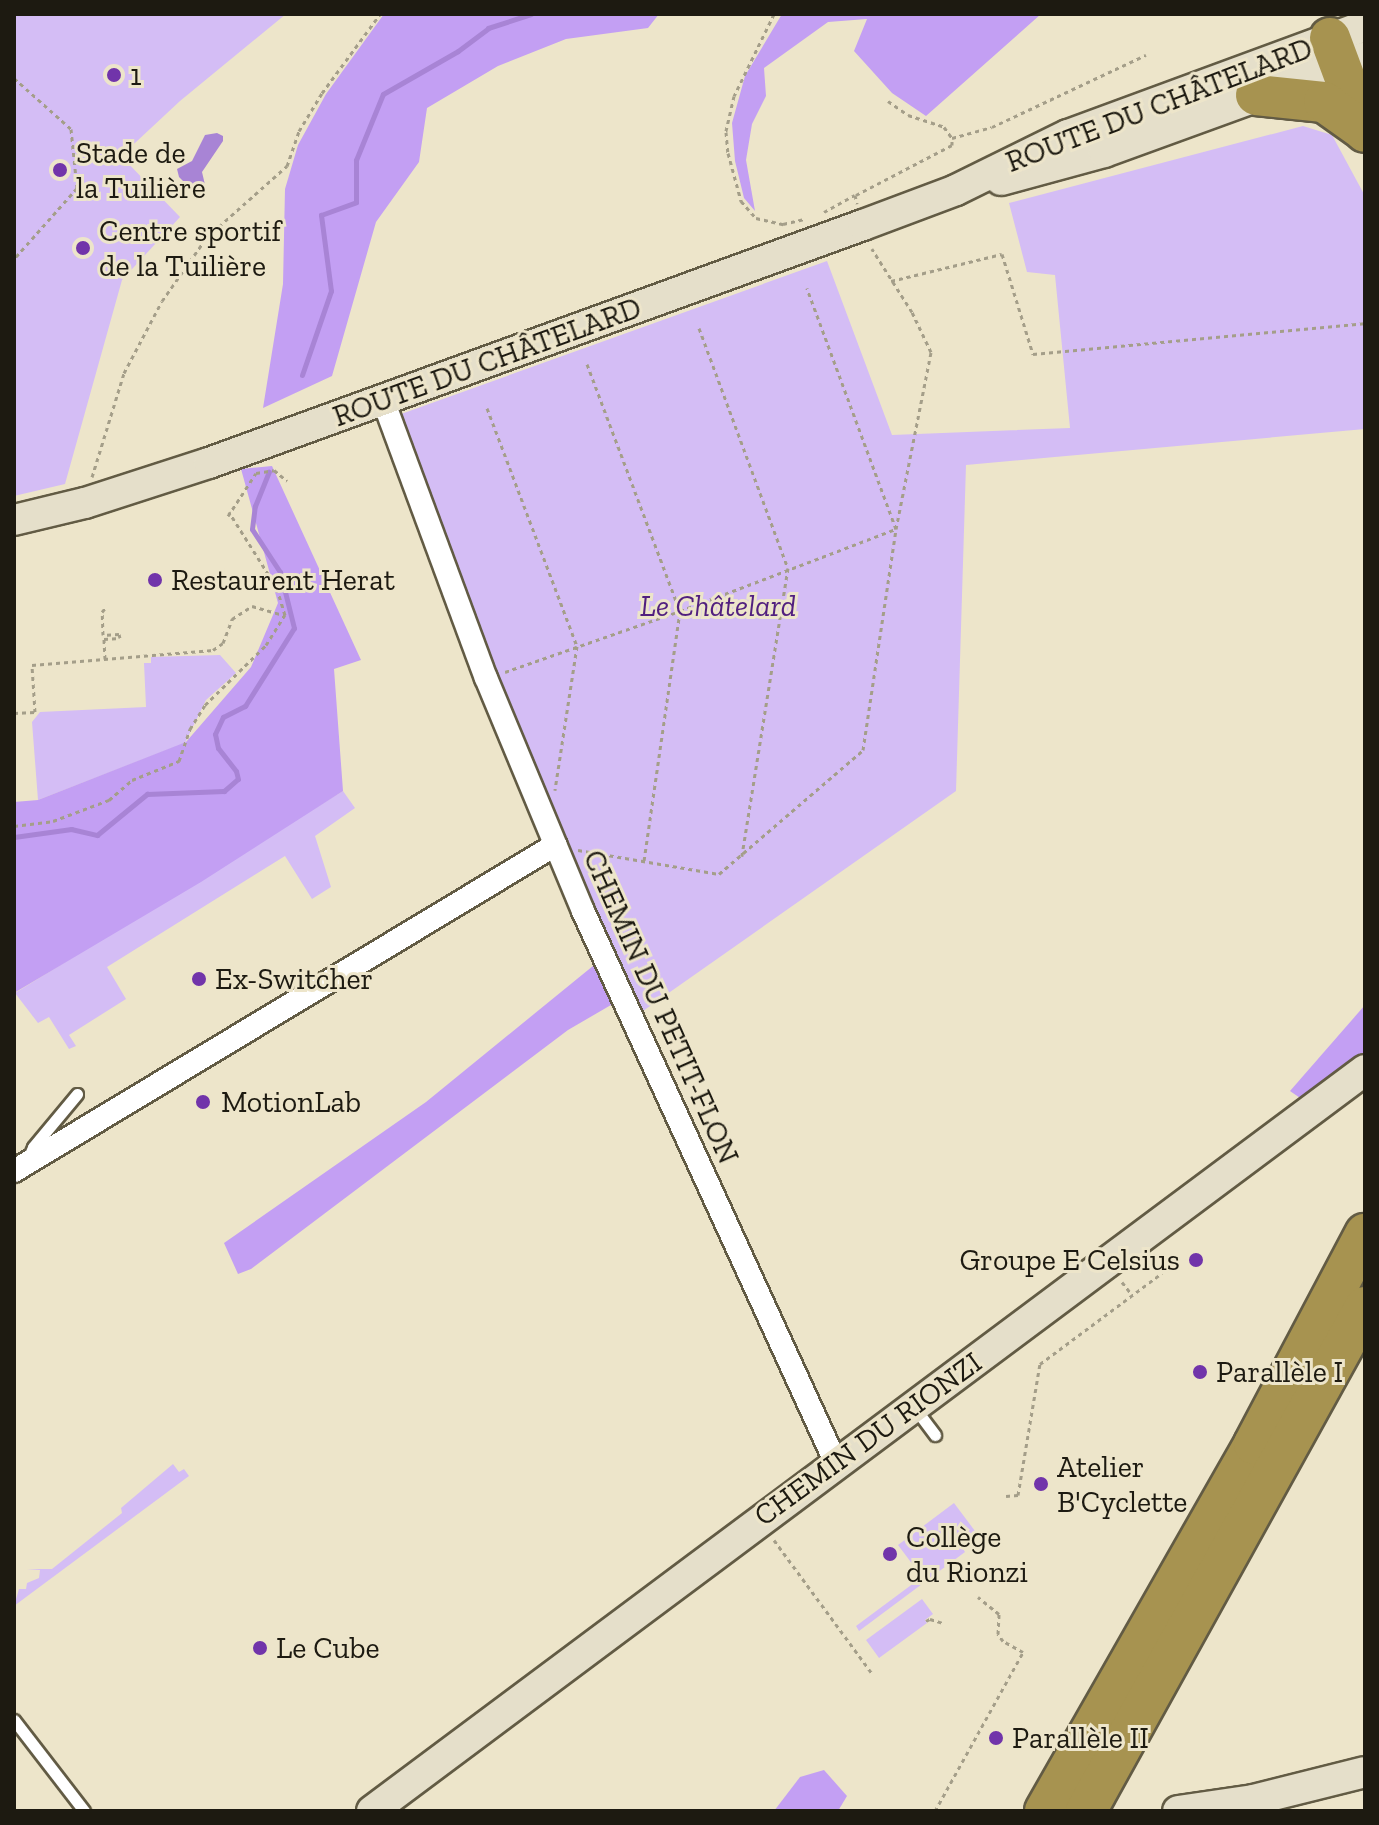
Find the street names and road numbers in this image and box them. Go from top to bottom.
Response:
street label: ROUTE DU CHÂTELARD [1001,30,1317,180]
street label: ROUTE DU CHÂTELARD [328,289,646,435]
street label: CHEMIN DU PETIT-FLON [575,845,747,1169]
street label: CHEMIN DU RIONZI [747,1344,989,1534]

